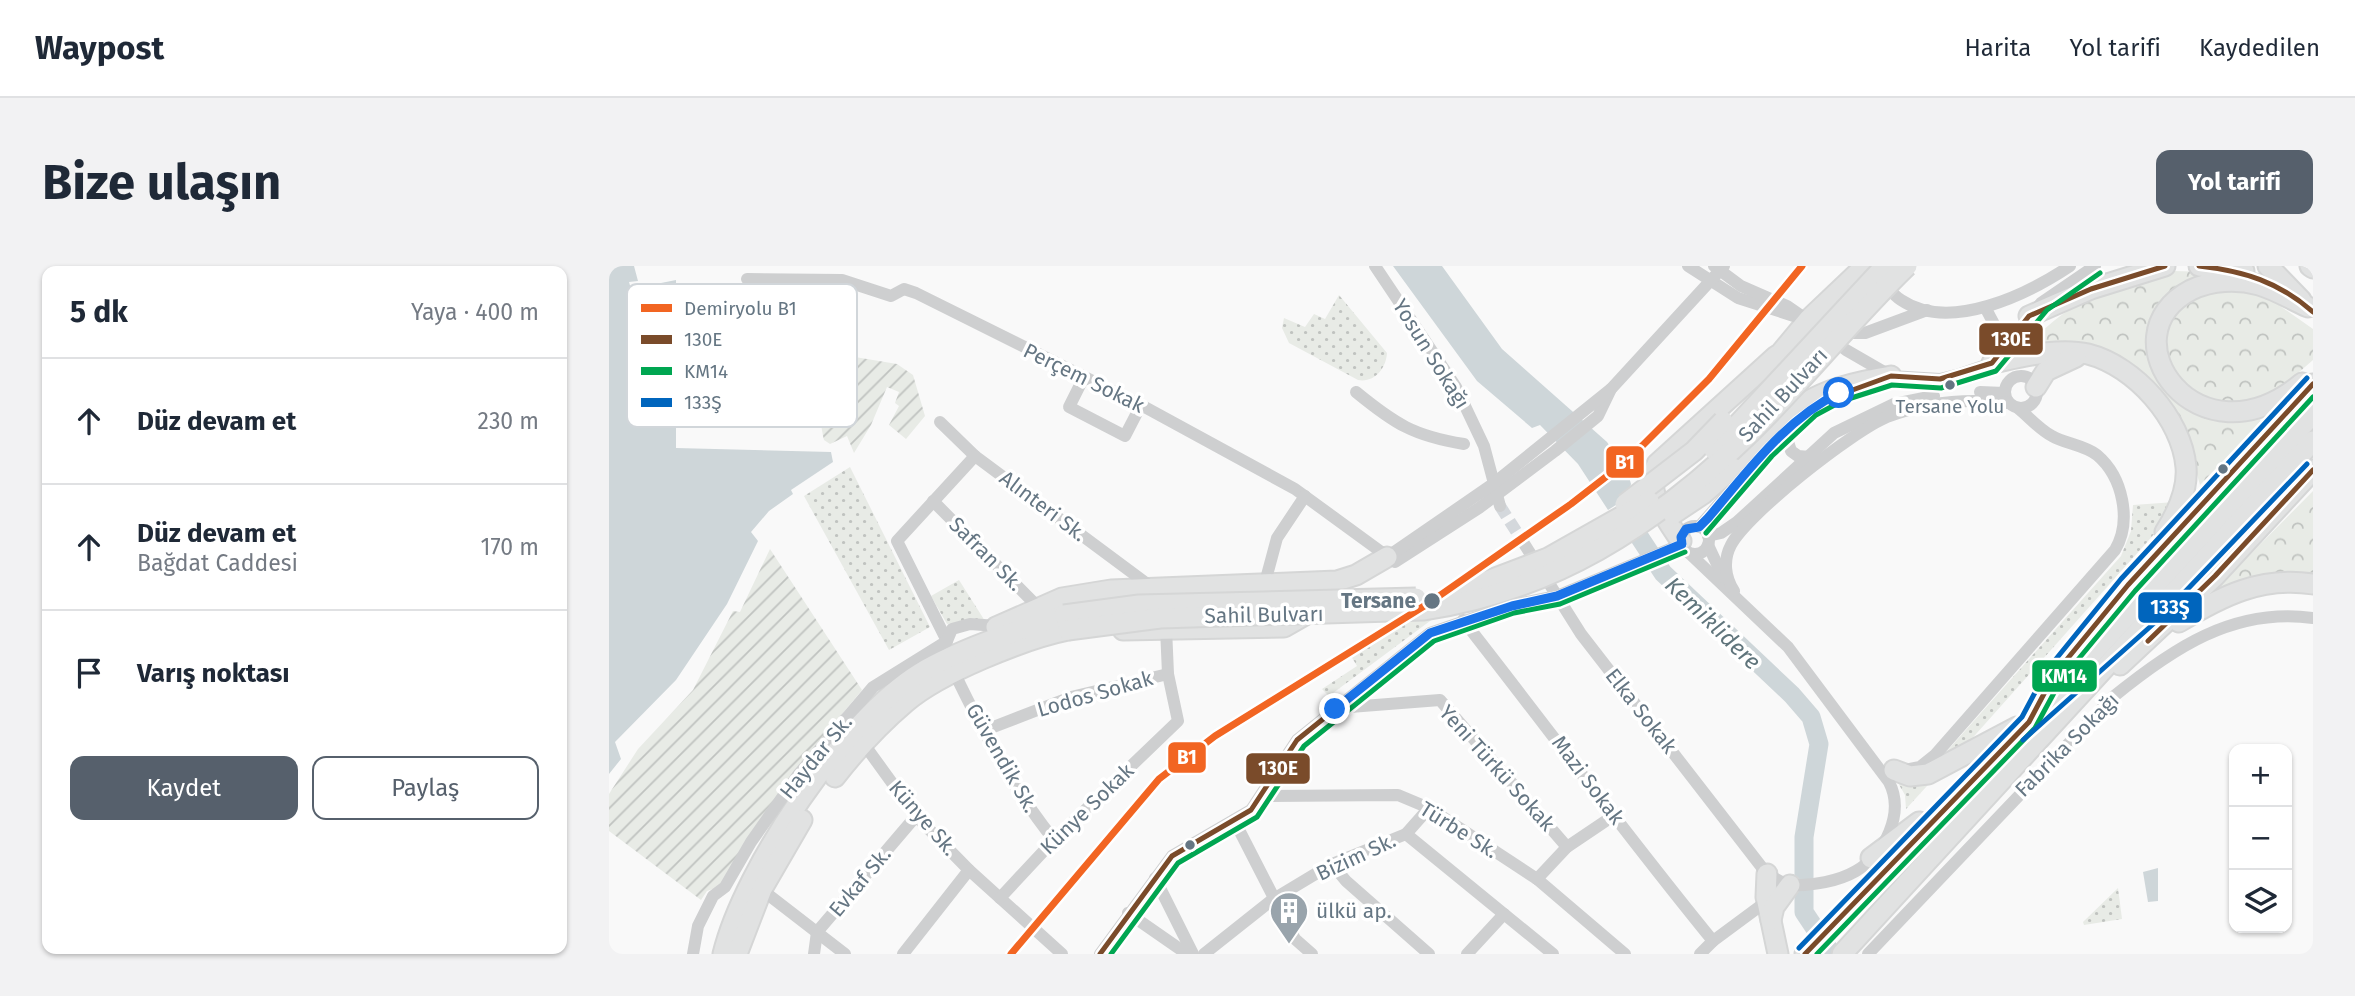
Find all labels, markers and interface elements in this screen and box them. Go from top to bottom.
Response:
text: Waypost [35,28,164,68]
text: Harita [1964,34,2031,62]
text: Yol tarifi [2069,34,2161,62]
text: Kaydedilen [2199,34,2320,62]
button: Yol tarifi [2156,150,2313,214]
text: Bize ulaşın [42,153,281,212]
legend [627,284,857,427]
text: 5 dk [70,294,128,330]
street label: Yosun Sokağı [1387,294,1475,414]
text: Demiryolu B1 [684,297,797,320]
text: Yaya · 400 m [411,298,539,326]
line badge: 130E [1978,322,2044,356]
text: 130E [684,328,722,351]
text: 130E [1991,328,2031,351]
street label: Perçem Sokak [1019,338,1149,419]
street label: Sahil Bulvarı [1733,343,1833,447]
text: KM14 [684,360,728,383]
route start [1823,377,1854,408]
marker: Tersane Yolu [1943,378,1957,392]
text: 133Ş [684,391,722,414]
place label: Tersane Yolu [1896,395,2004,418]
icon: ahead [70,402,108,440]
text: Düz devam et [137,406,296,437]
text: 230 m [478,407,539,435]
line badge: B1 [1605,445,1645,479]
text: B1 [1615,451,1635,474]
unlabelled marker [2216,462,2230,476]
street label: Alınteri Sk. [994,465,1092,547]
street label: Safran Sk. [944,512,1028,596]
text: Düz devam et [137,518,296,549]
icon: ahead [70,528,108,566]
text: 170 m [480,533,539,561]
text: Bağdat Caddesi [137,549,298,577]
water label: Kemiklidere [1659,571,1767,675]
place label: Tersane [1341,588,1416,614]
marker: Tersane [1422,591,1442,611]
line badge: 133Ş [2137,591,2203,624]
text: 133Ş [2150,596,2190,620]
street label: Sahil Bulvarı [1204,601,1324,629]
icon: arrive [70,654,108,692]
text: Varış noktası [137,658,290,689]
line badge: KM14 [2031,659,2098,693]
street label: Elka Sokak [1600,663,1682,759]
street label: Lodos Sokak [1034,665,1156,723]
text: KM14 [2041,665,2087,688]
street label: Fabrika Sokağı [2010,688,2124,802]
route end [1319,693,1350,724]
street label: Güvendik Sk. [960,699,1044,817]
street label: Yeni Türkü Sokak [1434,700,1561,837]
street label: Haydar Sk. [774,710,858,804]
street label: Mazi Sokak [1546,730,1630,830]
line badge: B1 [1167,741,1207,774]
map controls [2229,744,2292,933]
button: + [2229,744,2292,807]
text: B1 [1177,746,1197,769]
line badge: 130E [1245,752,1311,785]
button: Kaydet [70,756,298,820]
button: Paylaş [312,756,539,820]
text: 130E [1258,757,1298,780]
street label: Künye Sokak [1035,758,1139,860]
street label: Künye Sk. [883,775,963,861]
street label: Türbe Sk. [1415,796,1503,864]
button: − [2229,807,2292,870]
street label: Bizim Sk. [1312,827,1400,887]
unlabelled marker [1183,838,1197,852]
street label: Evkaf Sk. [823,842,897,922]
button: layers [2229,870,2292,933]
building icon: ülkü ap. [1268,890,1310,945]
place label: ülkü ap. [1316,898,1392,924]

